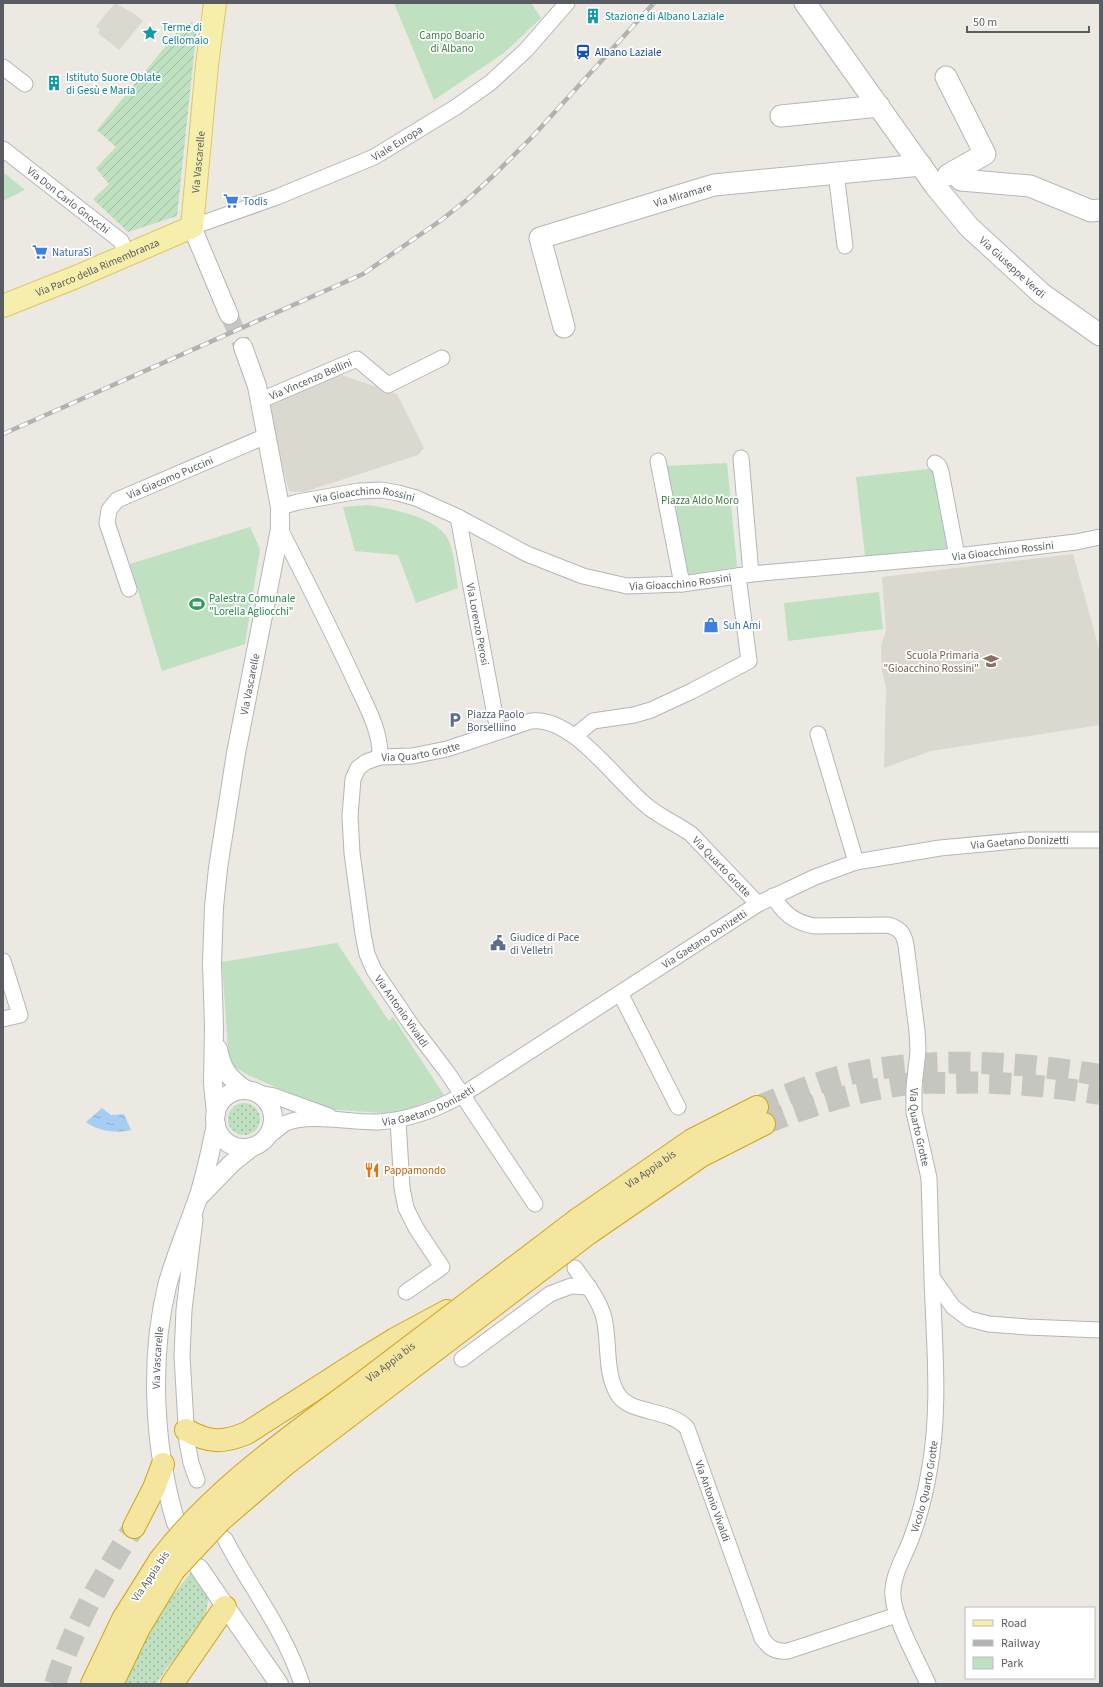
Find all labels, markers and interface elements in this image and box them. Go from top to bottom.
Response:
building icon: Stazione di Albano Laziale [584,7,602,25]
scale bar [967,8,1089,34]
place label: Stazione di Albano Laziale [605,9,725,24]
text: 50 m [973,14,997,31]
place label: Terme di Cellomaio [162,20,209,48]
place icon: Terme di Cellomaio [141,24,159,42]
park label: Campo Boario di Albano [419,28,485,56]
station icon: Albano Laziale [574,43,592,61]
place label: Albano Laziale [595,45,662,60]
place label: Istituto Suore Oblate di Gesù e Maria [66,70,161,98]
building icon: Istituto Suore Oblate di Gesù e Maria [45,74,63,92]
street label: Viale Europa [369,122,426,165]
street label: Via Vascarelle [188,130,209,194]
street label: Via Don Carlo Gnocchi [24,163,113,237]
street label: Via Miramare [652,179,714,211]
supermarket icon: Todis [222,192,240,210]
place label: Todis [243,194,268,209]
street label: Via Giuseppe Verdi [976,233,1048,302]
street label: Via Parco della Rimembranza [33,235,162,300]
supermarket icon: NaturaSì [31,243,49,261]
place label: NaturaSì [52,245,92,260]
street label: Via Vincenzo Bellini [267,355,354,404]
street label: Via Giacomo Puccini [124,453,216,503]
street label: Via Gioacchino Rossini [313,483,417,507]
park label: Piazza Aldo Moro [661,493,739,508]
street label: Via Gioacchino Rossini [951,538,1055,564]
street label: Via Gioacchino Rossini [629,570,733,594]
street label: Via Lorenzo Perosi [462,582,493,667]
place label: Palestra Comunale "Lorella Agliocchi" [209,591,296,619]
sports icon: Palestra Comunale "Lorella Agliocchi" [188,595,206,613]
shop icon: Suh Ami [702,616,720,634]
place label: Suh Ami [723,618,761,633]
place label: Scuola Primaria "Gioacchino Rossini" [883,648,979,676]
street label: Via Vascarelle [237,652,263,716]
school or university icon: Scuola Primaria "Gioacchino Rossini" [982,652,1000,670]
place label: Piazza Paolo Borselliino [467,707,524,735]
parking icon: Piazza Paolo Borselliino [446,711,464,729]
street label: Via Quarto Grotte [381,738,463,765]
street label: Via Quarto Grotte [689,833,755,901]
street label: Via Gaetano Donizetti [970,833,1069,853]
street label: Via Gaetano Donizetti [659,906,750,972]
place label: Giudice di Pace di Velletri [510,930,580,958]
public building icon: Giudice di Pace di Velletri [489,934,507,952]
street label: Via Antonio Vivaldi [371,972,432,1050]
street label: Via Gaetano Donizetti [381,1082,478,1130]
street label: Via Quarto Grotte [906,1088,933,1168]
street label: Via Appia bis [622,1146,679,1192]
restaurant icon: Pappamondo [363,1161,381,1179]
place label: Pappamondo [384,1163,446,1178]
street label: Via Vascarelle [149,1325,168,1389]
street label: Via Appia bis [363,1338,419,1386]
street label: Vicolo Quarto Grotte [907,1439,942,1534]
street label: Via Antonio Vivaldi [691,1458,734,1544]
street label: Via Appia bis [128,1548,173,1605]
legend [965,1607,1095,1679]
text: Road [1001,1615,1027,1632]
text: Railway [1001,1635,1040,1652]
text: Park [1001,1655,1023,1672]

